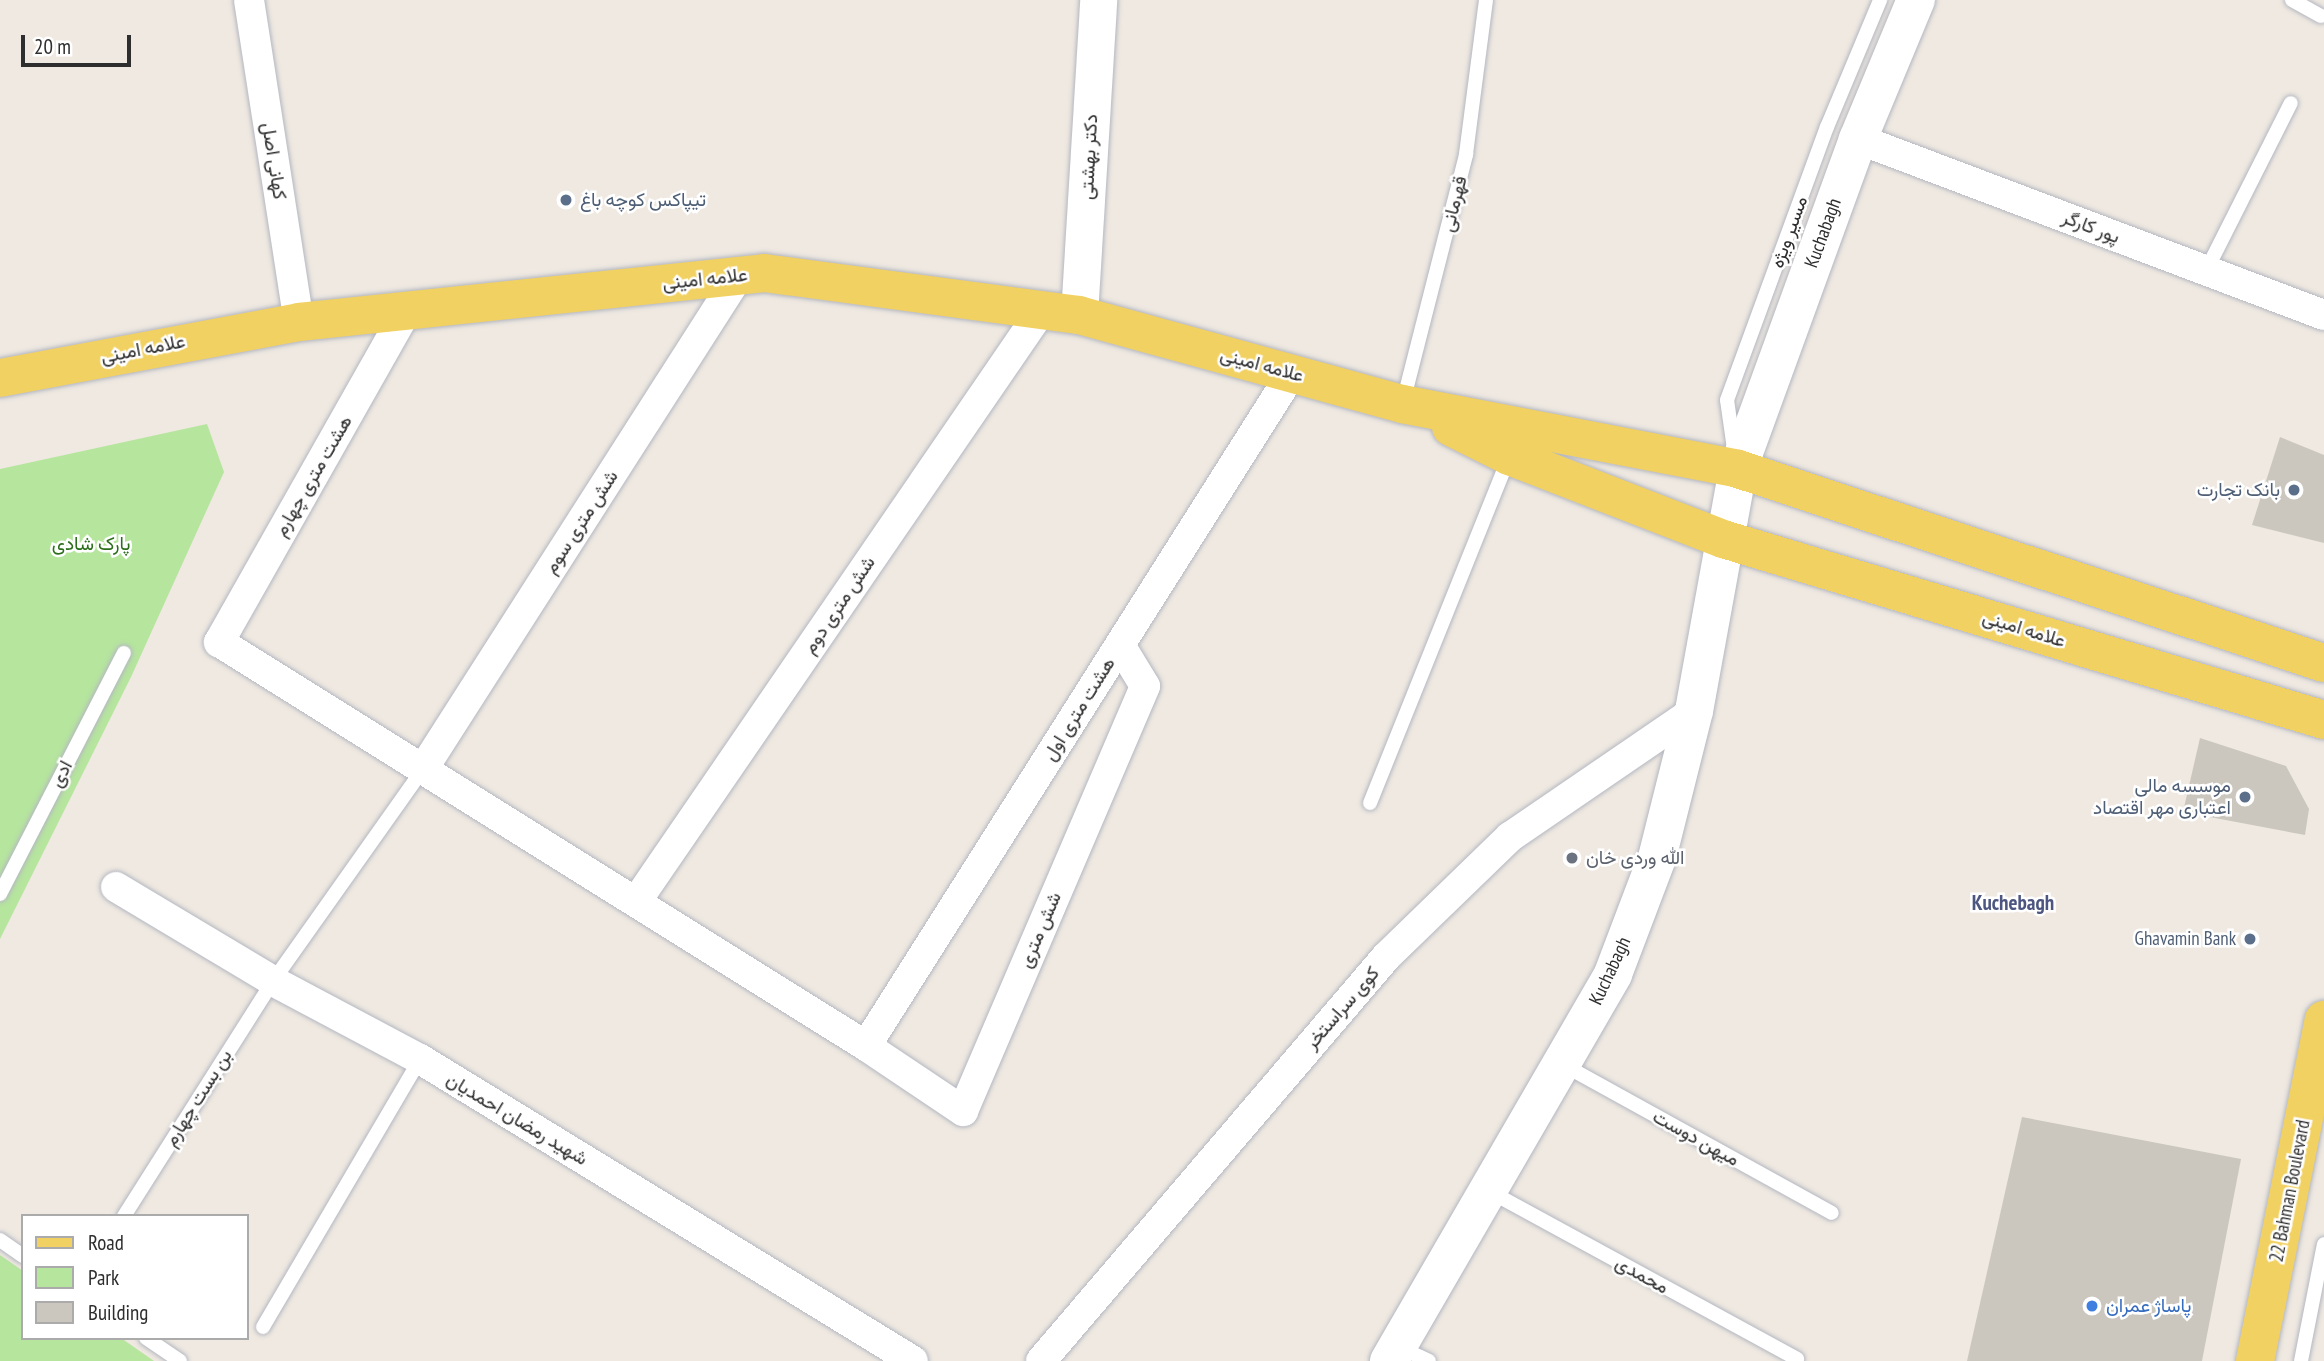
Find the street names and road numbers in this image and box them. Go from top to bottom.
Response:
street label: دکتر بهشتی [1075,114,1103,200]
street label: کهانی اصل [257,121,291,201]
street label: قهرمانی [1436,174,1472,234]
street label: مسیر ویژه [1765,193,1813,271]
street label: Kuchabagh [1800,195,1846,271]
street label: پور کارگر [2059,206,2123,248]
street label: علامه امینی [661,263,749,295]
street label: علامه امینی [99,330,187,368]
street label: علامه امینی [1218,343,1306,387]
street label: هشت متری چهارم [269,411,357,541]
street label: شش متری سوم [539,466,623,578]
street label: شش متری دوم [798,552,880,658]
street label: علامه امینی [1980,606,2068,652]
street label: هشت متری اول [1038,653,1120,765]
street label: ادی [45,757,77,791]
street label: شش متری [1014,889,1066,971]
street label: Kuchabagh [1584,933,1636,1009]
street label: کوی سراستخر [1300,962,1384,1054]
street label: بن بست چهارم [159,1045,237,1151]
street label: شهید رمضان احمدیان [442,1068,592,1170]
street label: میهن دوست [1649,1105,1743,1171]
street label: 22 Bahman Boulevard [2265,1118,2315,1264]
street label: محمدی [1611,1251,1673,1299]

